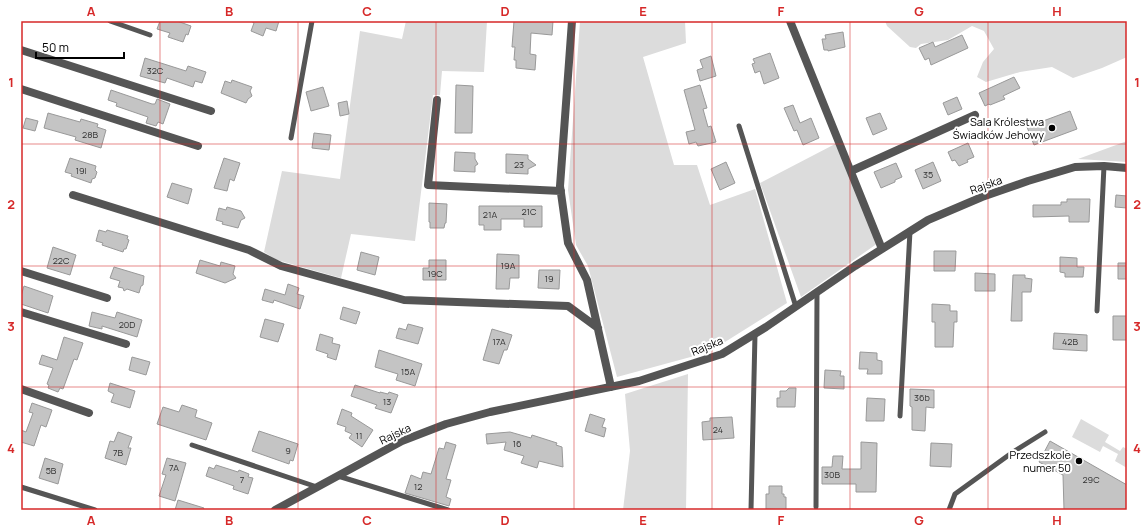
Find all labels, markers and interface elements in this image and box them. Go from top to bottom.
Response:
text: A [87,2,96,20]
text: B [225,2,233,20]
text: C [362,2,372,20]
text: D [500,2,510,20]
text: E [639,2,647,20]
text: F [778,2,785,20]
text: G [914,2,924,20]
text: H [1052,2,1062,20]
scale bar [36,34,124,60]
text: 50 m [42,39,69,56]
house number: 32C [147,64,164,77]
text: 1 [8,73,14,91]
text: 1 [1134,73,1140,91]
place label: Sala Królestwa Świadków Jehowy [953,114,1044,142]
marker: Sala Królestwa Świadków Jehowy [1047,123,1057,133]
house number: 28B [82,128,98,141]
house number: 23 [514,158,524,171]
house number: 19I [75,164,87,177]
house number: 35 [923,168,933,181]
street label: Rajska [968,172,1004,197]
text: 2 [7,195,15,213]
text: 2 [1133,195,1141,213]
house number: 21C [521,205,537,218]
house number: 21A [483,208,497,221]
house number: 22C [53,254,70,267]
house number: 19A [501,259,516,272]
house number: 19C [427,267,443,280]
house number: 19 [544,272,554,285]
text: 3 [7,317,15,335]
text: 3 [1133,317,1141,335]
house number: 20D [119,318,135,331]
street label: Rajska [689,332,725,359]
house number: 17A [492,335,506,348]
house number: 42B [1062,335,1078,348]
house number: 15A [401,365,415,378]
house number: 36b [914,391,930,404]
house number: 13 [383,395,391,408]
street label: Rajska [377,420,413,447]
house number: 24 [713,423,723,436]
house number: 11 [355,429,363,442]
house number: 16 [512,437,522,450]
text: 4 [7,439,15,457]
text: 4 [1133,439,1141,457]
house number: 9 [285,444,291,457]
house number: 7B [113,446,123,459]
place label: Przedszkole numer 50 [1010,447,1072,475]
marker: Przedszkole numer 50 [1074,456,1084,466]
house number: 7A [169,461,179,474]
house number: 5B [46,464,57,477]
house number: 30B [824,468,840,481]
house number: 7 [240,473,245,486]
house number: 29C [1082,473,1100,486]
house number: 12 [414,480,422,493]
text: A [87,511,96,529]
text: B [225,511,233,529]
text: C [362,511,372,529]
text: D [500,511,510,529]
text: E [639,511,647,529]
text: F [778,511,785,529]
text: G [914,511,924,529]
text: H [1052,511,1062,529]

